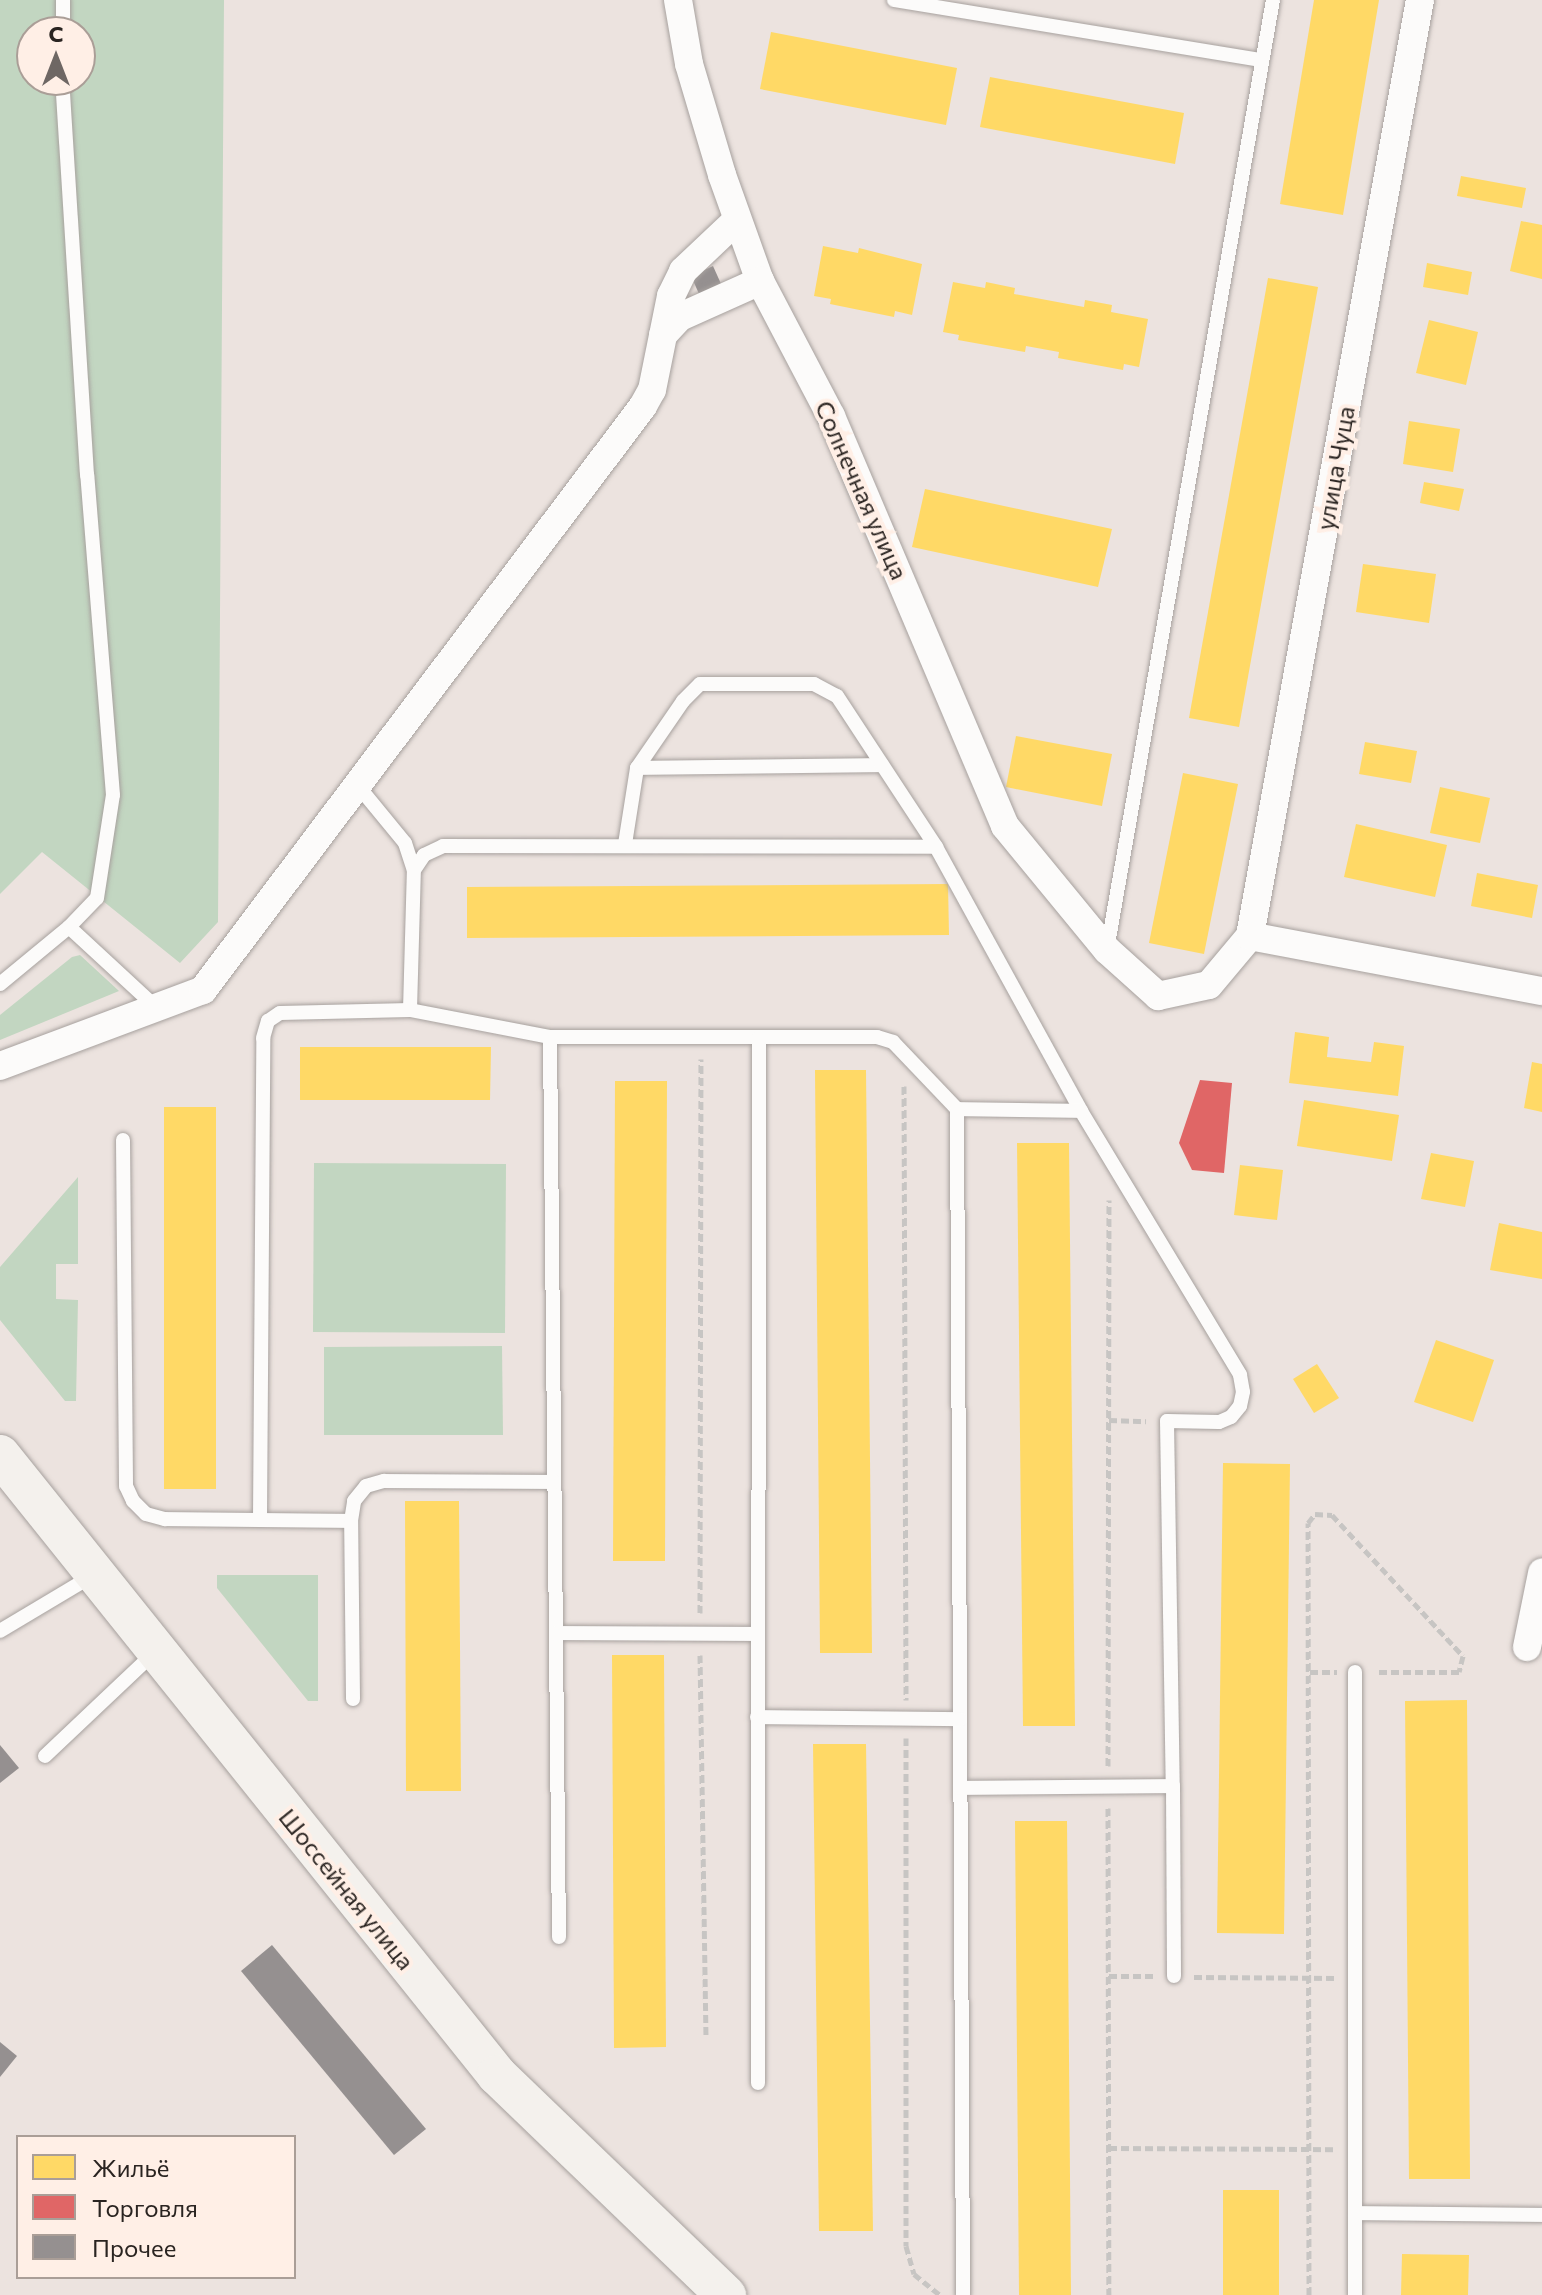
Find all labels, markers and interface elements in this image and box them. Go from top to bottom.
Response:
north arrow [16,16,96,96]
text: С [48,20,64,47]
street label: Солнечная улица [810,396,914,584]
street label: улица Чуца [1310,404,1360,532]
street label: Шоссейная улица [273,1803,421,1975]
legend [16,2135,296,2279]
text: Жильё [92,2153,169,2182]
text: Торговля [92,2193,198,2222]
text: Прочее [92,2233,176,2262]

